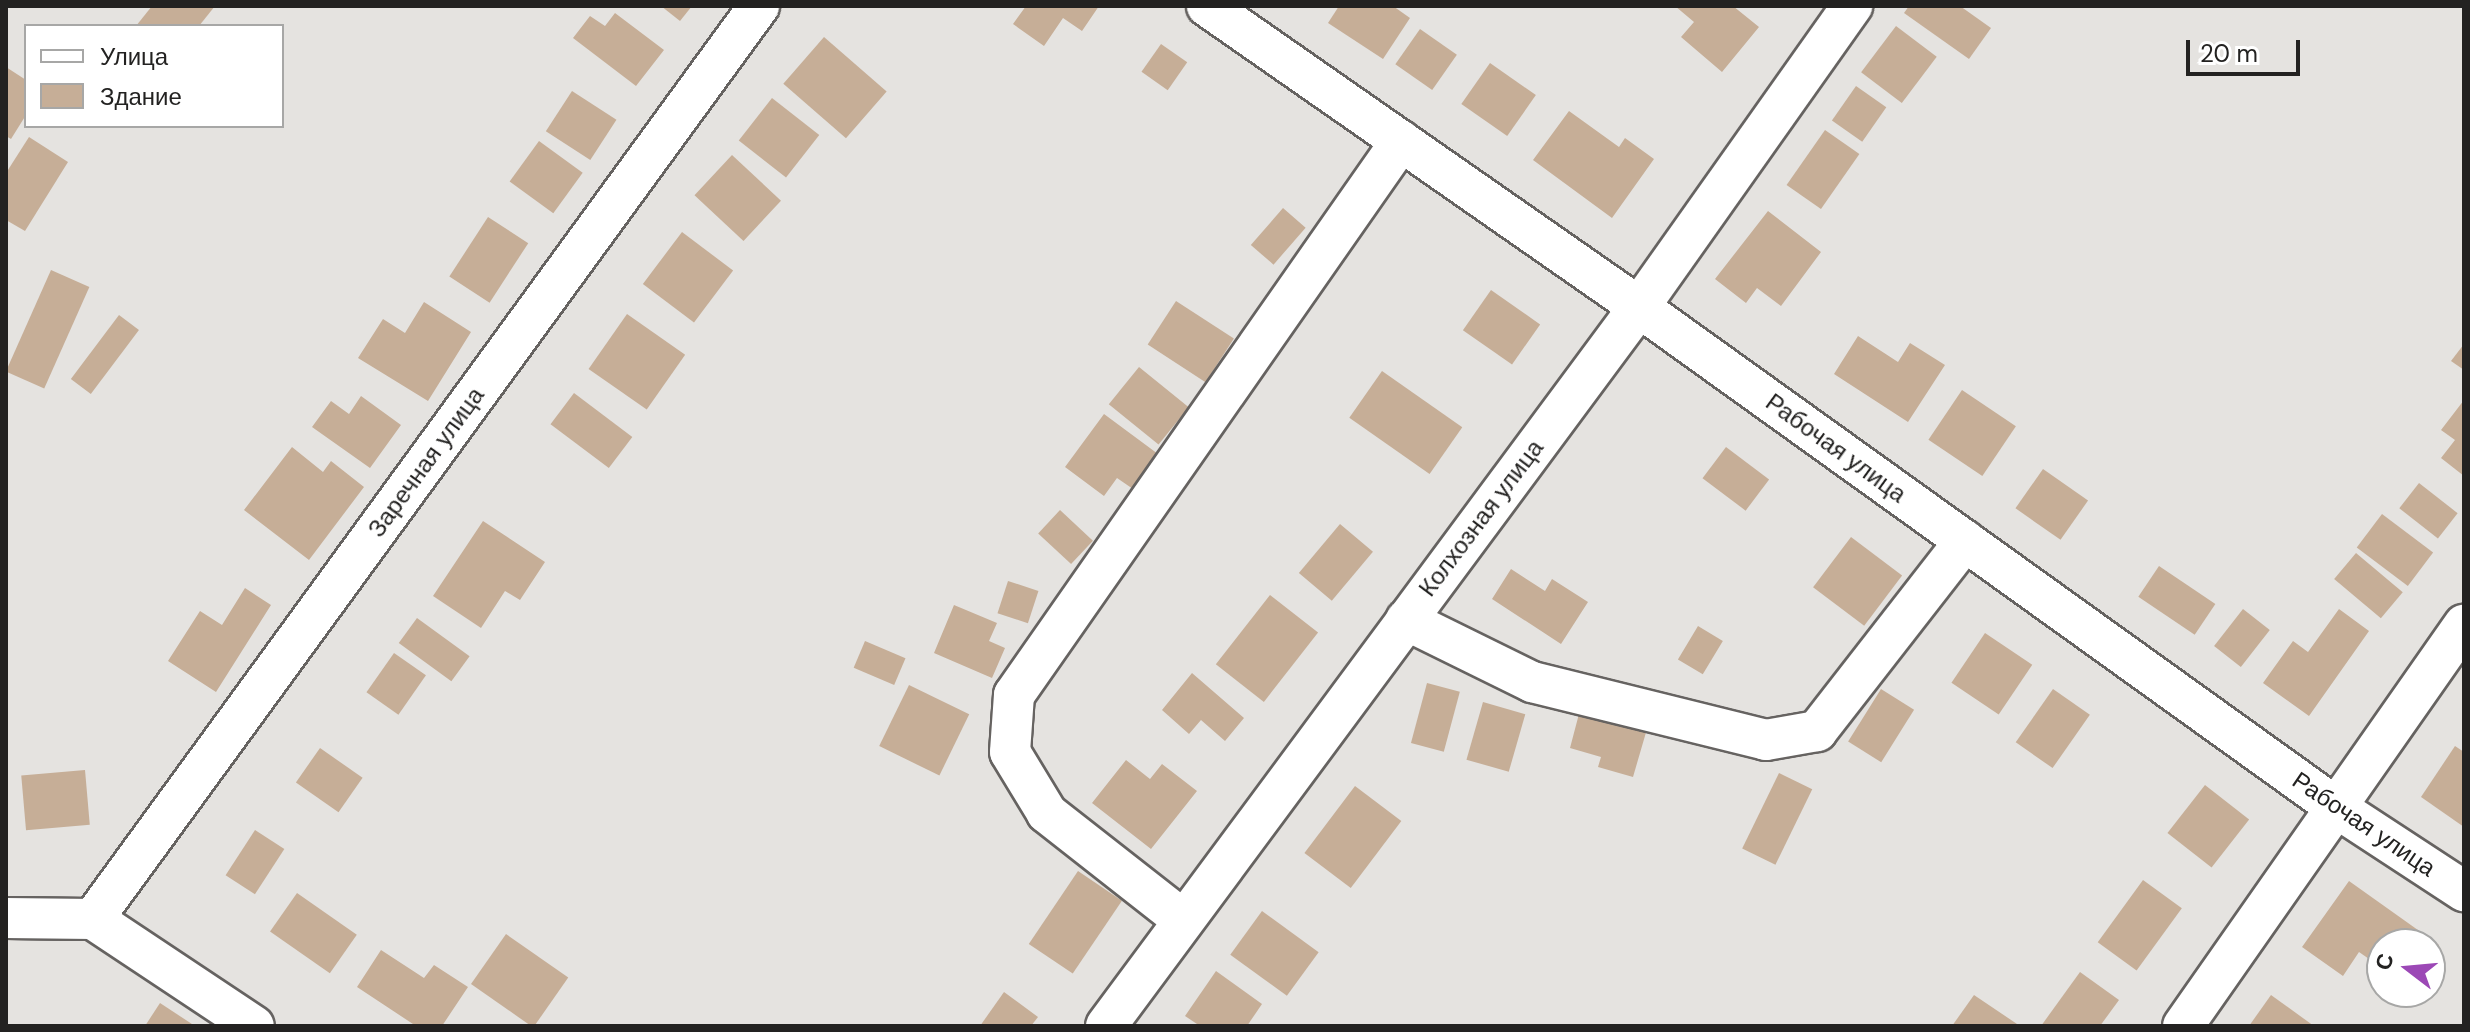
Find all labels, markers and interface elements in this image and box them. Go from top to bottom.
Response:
legend [24,24,284,128]
scale bar [2190,24,2304,74]
text: 20 m [2200,38,2258,69]
text: Улица [100,41,168,72]
text: Здание [100,81,182,112]
street label: Заречная улица [362,381,490,543]
street label: Рабочая улица [1760,387,1912,509]
street label: Колхозная улица [1413,434,1549,602]
street label: Рабочая улица [2287,766,2441,882]
north arrow [2366,928,2446,1008]
text: С [2368,950,2400,973]

